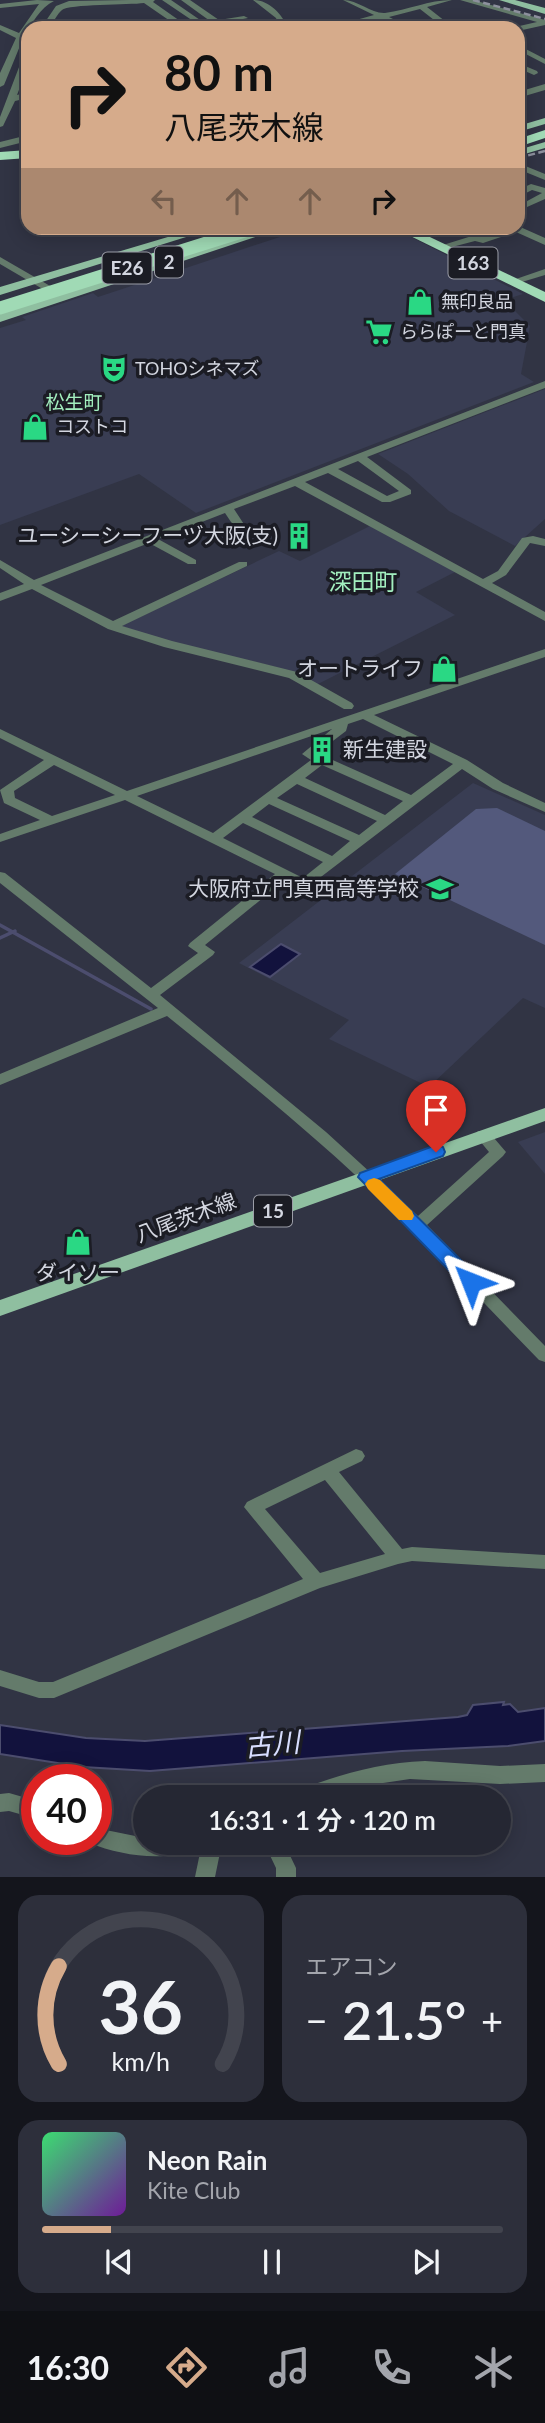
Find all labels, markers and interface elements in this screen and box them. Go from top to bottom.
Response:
text: 80 m [164,43,274,101]
icon: right [49,49,140,140]
text: 八尾茨木線 [164,107,324,146]
icon: left [145,182,183,220]
icon: ahead [218,182,256,220]
icon: ahead [291,182,329,220]
icon: right [364,182,402,220]
road number: 2 [155,246,183,278]
road number: 163 [448,247,498,278]
road number: E26 [102,252,152,284]
shop icon: 無印良品 [405,287,435,317]
place label: 無印良品 [441,290,513,312]
supermarket icon: ららぽーと門真 [364,317,394,347]
place label: ららぽーと門真 [400,320,526,342]
theatre icon: TOHOシネマズ [99,354,129,384]
place label: TOHOシネマズ [135,357,260,379]
district label: 松生町 [45,390,103,413]
shop icon: コストコ [20,412,50,442]
place label: コストコ [56,415,128,437]
building icon: ユーシーシーフーヅ大阪(支) [284,521,314,551]
place label: ユーシーシーフーヅ大阪(支) [17,522,278,547]
district label: 深田町 [329,567,398,595]
shop icon: オートライフ [429,654,459,684]
place label: オートライフ [297,655,423,680]
building icon: 新生建設 [307,735,337,765]
place label: 新生建設 [343,736,427,761]
school or university icon: 大阪府立門真西高等学校 [425,874,455,904]
place label: 大阪府立門真西高等学校 [188,875,419,900]
pin [406,1080,466,1152]
icon: arrive [417,1091,455,1129]
street label: 八尾茨木線 [132,1187,239,1246]
road number: 15 [254,1196,292,1226]
shop icon: ダイソー [63,1227,93,1257]
position arrow [434,1245,508,1319]
place label: ダイソー [36,1259,120,1284]
water label: 古川 [243,1723,304,1762]
speed limit sign: 40 [21,1764,112,1855]
text: 16:31 · 1 分 · 120 m [208,1804,436,1836]
text: エアコン [306,1952,398,1980]
text: 36 [99,1963,183,2051]
text: 21.5° [342,1989,466,2051]
text: − [306,1997,328,2043]
text: + [481,1997,503,2043]
text: km/h [111,2046,170,2076]
text: Neon Rain [147,2144,267,2176]
text: Kite Club [147,2176,240,2204]
icon: previous [100,2243,138,2281]
icon: pause [253,2243,291,2281]
icon: next [407,2243,445,2281]
icon: directions [162,2343,211,2392]
icon: music [265,2343,314,2392]
icon: phone [367,2343,416,2392]
icon: climate [469,2343,518,2392]
text: 16:30 [27,2348,109,2387]

